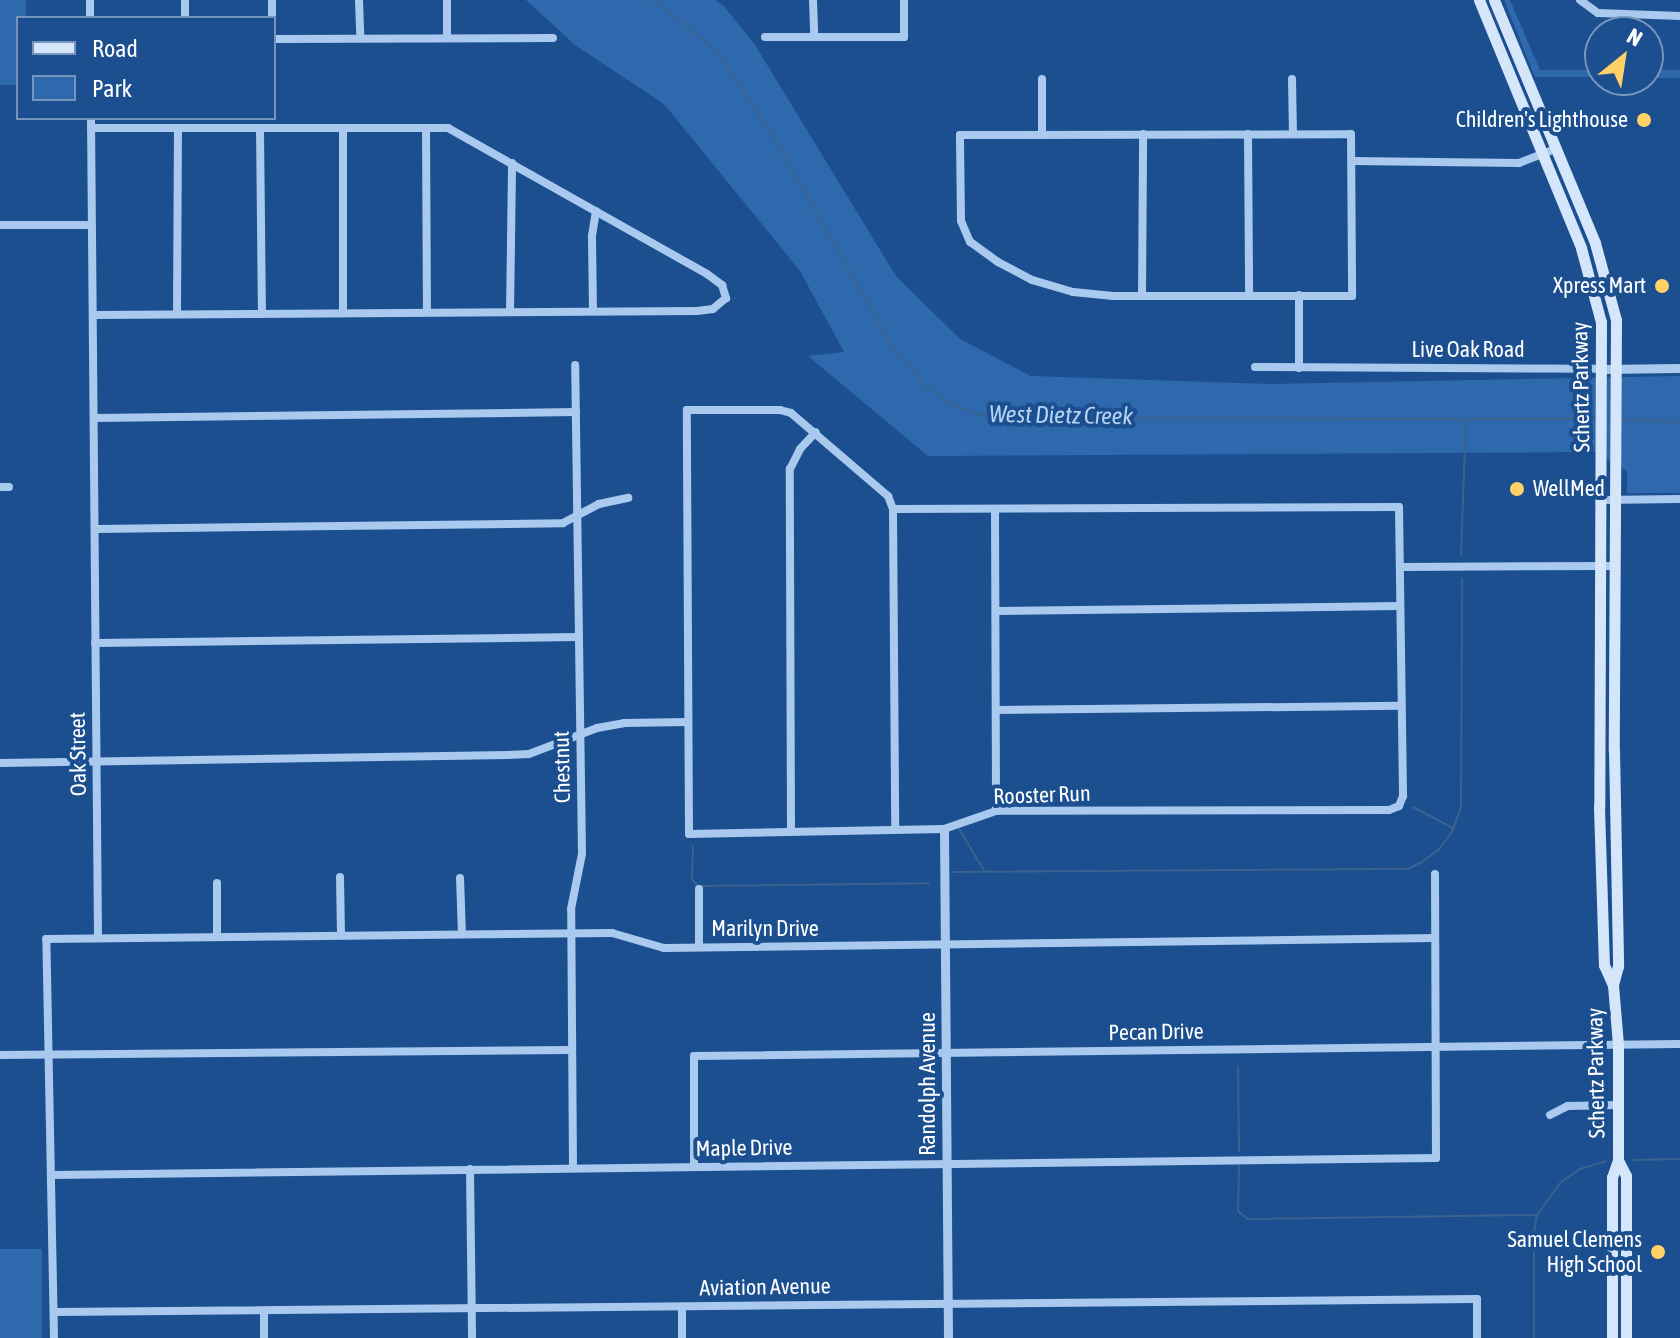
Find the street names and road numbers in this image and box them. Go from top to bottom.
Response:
street label: Schertz Parkway [1567,322,1595,452]
street label: Live Oak Road [1411,337,1525,363]
street label: Oak Street [64,712,92,796]
street label: Chestnut [548,731,576,803]
street label: Rooster Run [993,780,1091,810]
street label: Marilyn Drive [711,916,819,942]
street label: Schertz Parkway [1582,1008,1610,1138]
street label: Randolph Avenue [915,1012,941,1156]
street label: Pecan Drive [1108,1018,1204,1046]
street label: Maple Drive [695,1134,793,1162]
street label: Aviation Avenue [699,1273,831,1301]

